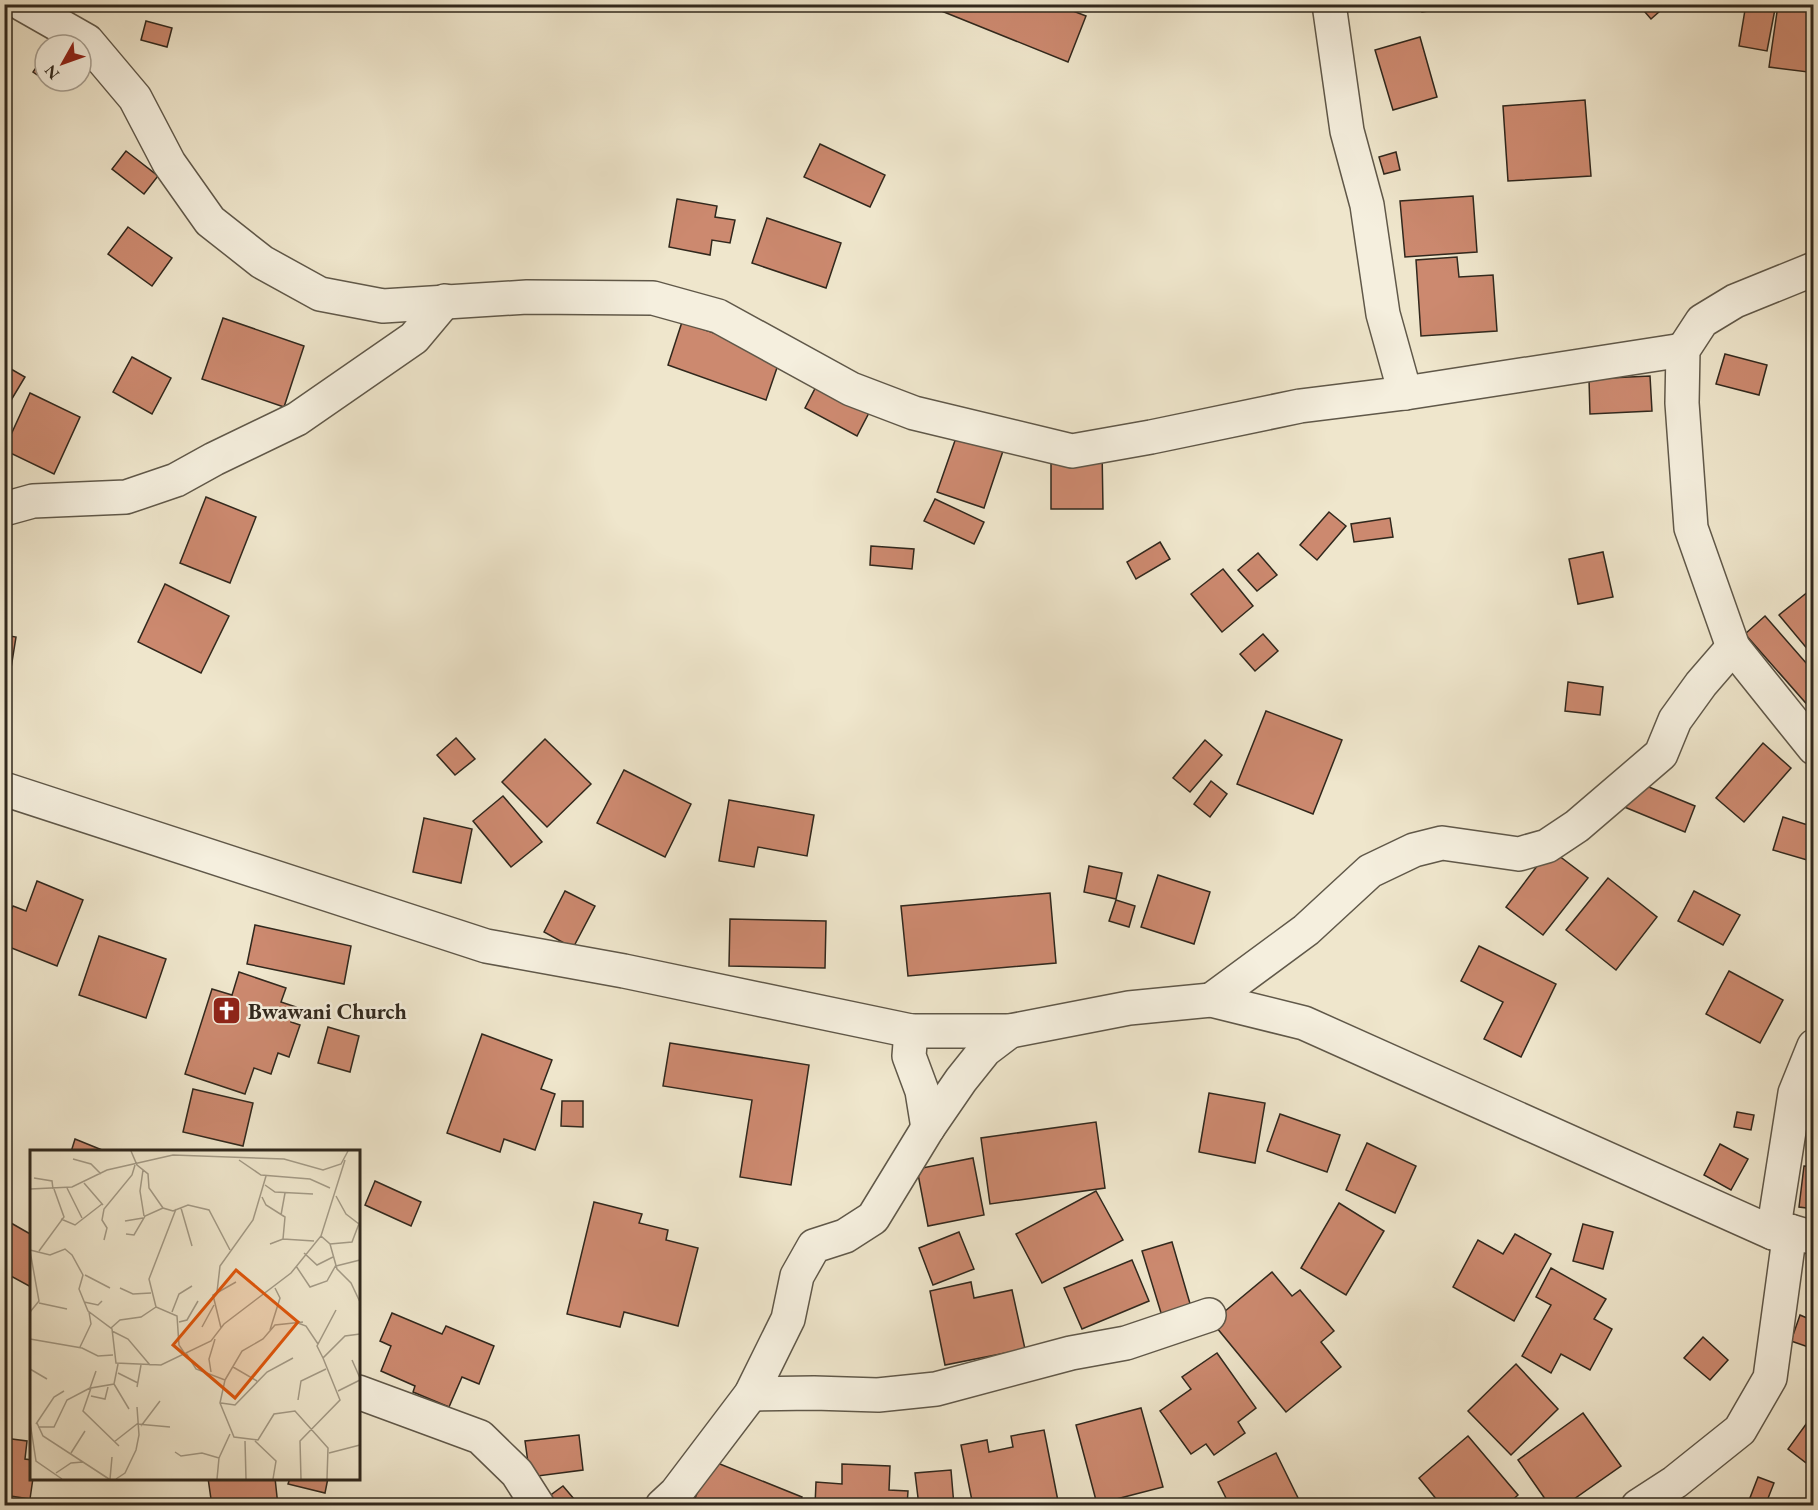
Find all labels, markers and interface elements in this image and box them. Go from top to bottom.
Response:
north arrow [33,33,93,93]
text: N [40,61,64,84]
church icon: Bwawani Church [211,995,243,1027]
place label: Bwawani Church [248,997,407,1026]
inset map [30,1150,360,1480]

